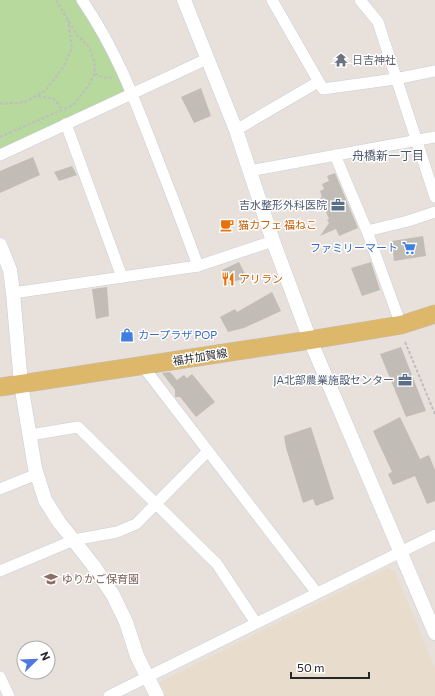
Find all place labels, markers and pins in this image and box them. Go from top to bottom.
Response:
temple icon: 日吉神社 [333,52,349,68]
place label: 日吉神社 [352,53,396,66]
office icon: 吉水整形外科医院 [330,197,346,213]
place label: 吉水整形外科医院 [239,198,327,211]
cafe icon: 猫カフェ 福ねこ [219,217,235,233]
place label: 猫カフェ 福ねこ [238,218,317,231]
supermarket icon: ファミリーマート [401,240,417,256]
place label: ファミリーマート [310,241,398,254]
restaurant icon: アリラン [220,271,236,287]
place label: アリラン [239,272,283,285]
shop icon: カープラザ POP [119,327,135,343]
place label: カープラザ POP [138,328,217,341]
office icon: JA北部農業施設センター [397,372,413,388]
place label: JA北部農業施設センター [273,373,394,387]
school or university icon: ゆりかご保育園 [43,571,59,587]
place label: ゆりかご保育園 [62,572,139,585]

